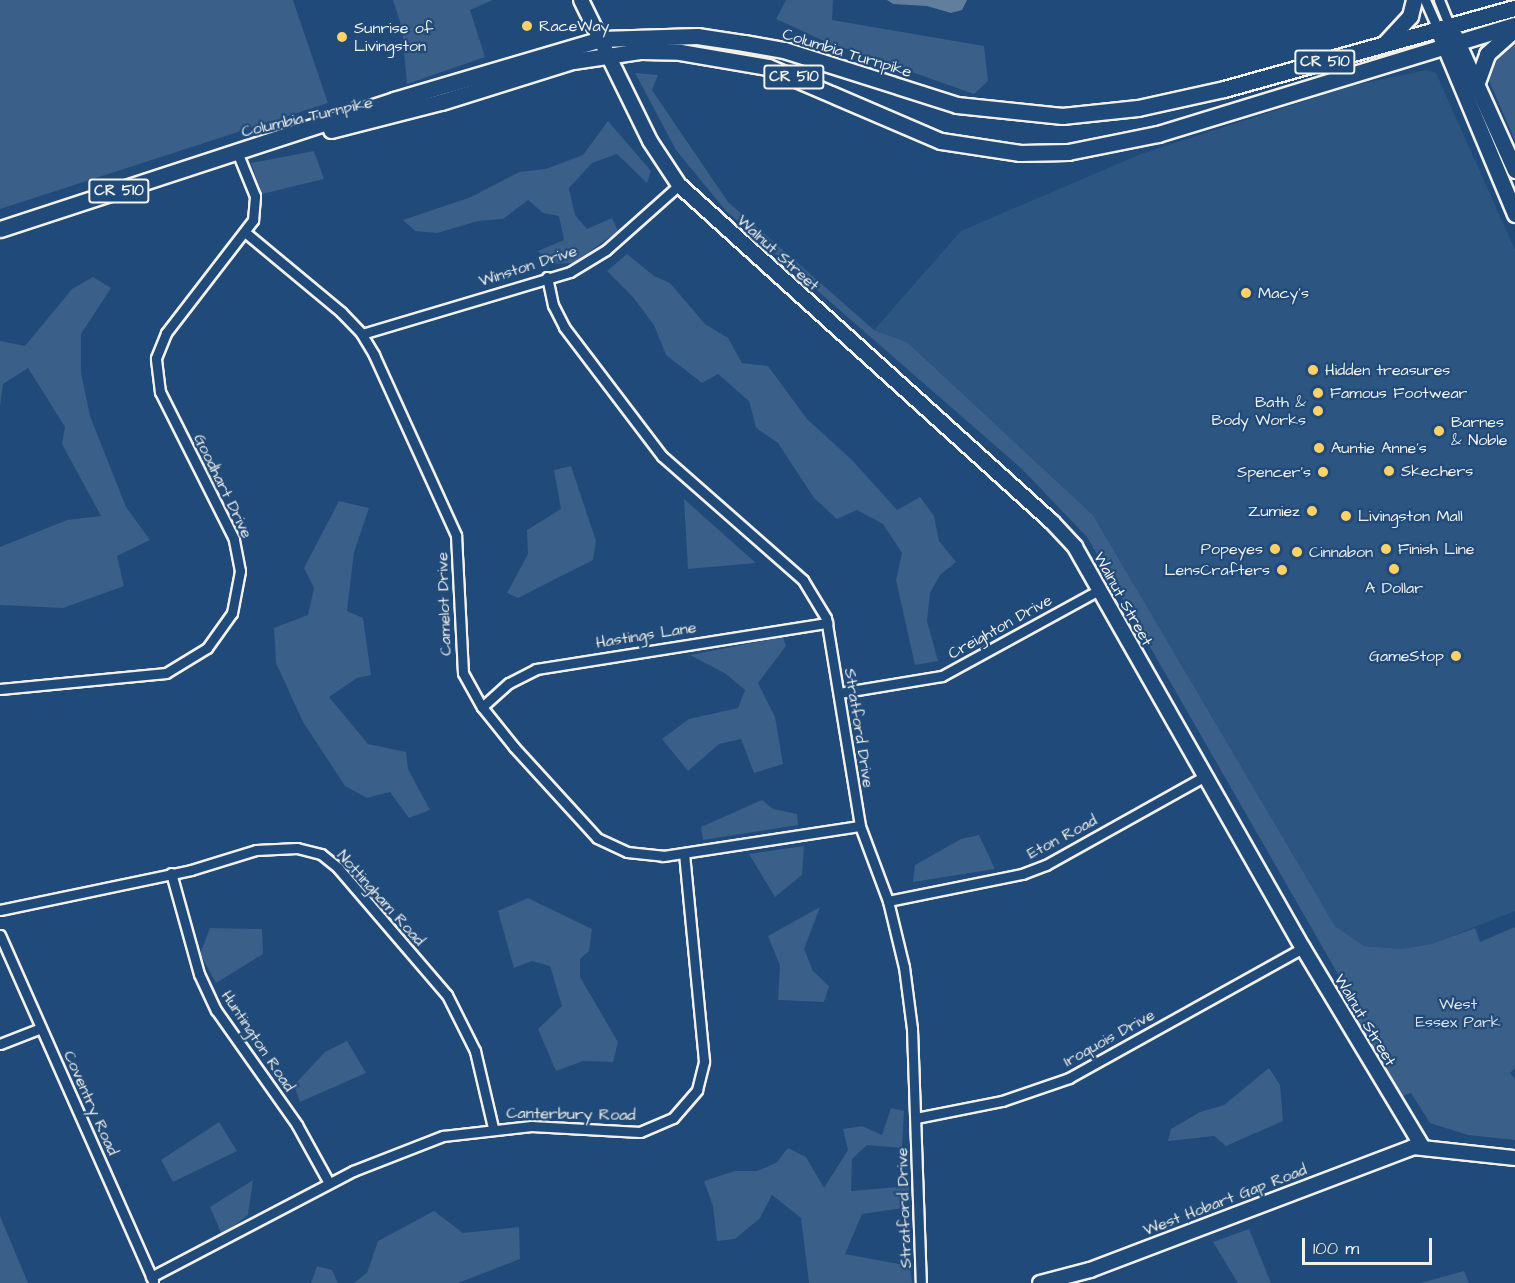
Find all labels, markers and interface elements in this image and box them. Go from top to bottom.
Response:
place label: RaceWay [539,16,609,36]
place label: Sunrise of Livingston [354,18,433,56]
marker: RaceWay [520,19,534,33]
street label: Columbia Turnpike [780,24,914,82]
marker: Sunrise of Livingston [335,30,349,44]
road number: CR 510 [1294,50,1356,74]
road number: CR 510 [762,65,826,89]
street label: Columbia Turnpike [240,93,374,141]
road number: CR 510 [88,179,150,203]
street label: Walnut Street [733,211,823,295]
street label: Winston Drive [477,241,579,291]
place label: Macy's [1258,283,1309,303]
marker: Macy's [1239,286,1253,300]
place label: Hidden treasures [1325,360,1450,380]
marker: Hidden treasures [1306,363,1320,377]
place label: Famous Footwear [1330,383,1467,403]
marker: Famous Footwear [1311,386,1325,400]
place label: Bath & Body Works [1212,392,1306,430]
marker: Bath & Body Works [1311,404,1325,418]
place label: Barnes & Noble [1451,412,1507,450]
marker: Barnes & Noble [1432,424,1446,438]
street label: Goodhart Drive [189,431,257,541]
place label: Auntie Anne's [1331,438,1427,458]
marker: Auntie Anne's [1312,441,1326,455]
place label: Skechers [1401,461,1473,481]
place label: Spencer's [1237,462,1311,482]
marker: Skechers [1382,464,1396,478]
marker: Spencer's [1316,465,1330,479]
place label: Zumiez [1248,501,1300,521]
marker: Zumiez [1305,504,1319,518]
place label: Livingston Mall [1358,506,1463,526]
marker: Livingston Mall [1339,509,1353,523]
place label: Popeyes [1201,539,1263,559]
place label: Finish Line [1398,539,1474,559]
marker: Popeyes [1268,542,1282,556]
place label: Cinnabon [1309,542,1373,562]
marker: Finish Line [1379,542,1393,556]
marker: Cinnabon [1290,545,1304,559]
street label: Walnut Street [1089,549,1157,649]
street label: Camelot Drive [433,552,455,656]
place label: LensCrafters [1164,560,1270,580]
marker: A Dollar [1387,562,1401,576]
marker: LensCrafters [1275,563,1289,577]
place label: A Dollar [1365,578,1423,598]
street label: Creighton Drive [945,591,1055,663]
street label: Hastings Lane [594,618,698,652]
place label: GameStop [1369,646,1444,666]
marker: GameStop [1449,649,1463,663]
street label: Stratford Drive [840,667,878,789]
street label: Eton Road [1024,811,1100,863]
street label: Nottingham Road [333,846,429,950]
street label: Walnut Street [1330,970,1400,1070]
street label: Huntington Road [217,987,299,1095]
park label: West Essex Park [1415,994,1501,1032]
street label: Iroquois Drive [1060,1005,1158,1071]
street label: Coventry Road [59,1048,123,1158]
street label: Canterbury Road [506,1103,636,1125]
street label: Stratford Drive [892,1147,916,1269]
street label: West Hobart Gap Road [1141,1160,1309,1240]
scale bar [1305,1226,1436,1264]
text: 100 m [1313,1236,1359,1261]

